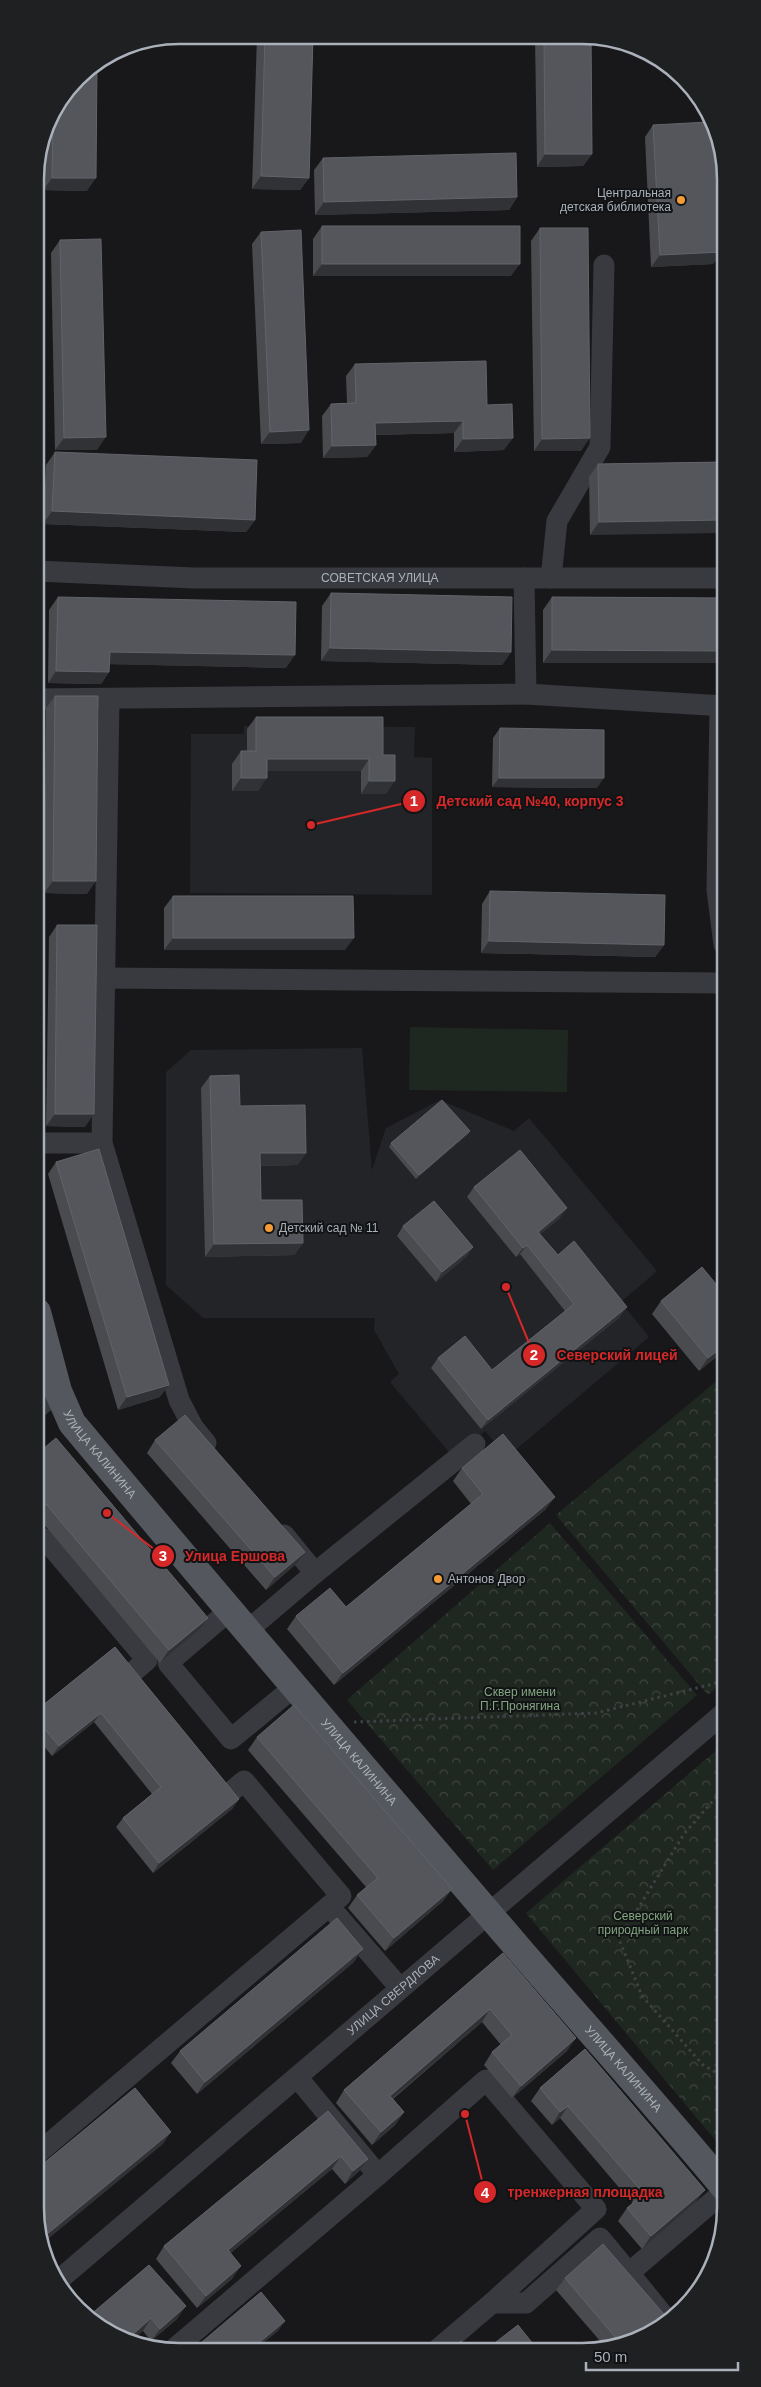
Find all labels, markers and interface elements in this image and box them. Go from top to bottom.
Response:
place label: Центральная детская библиотека [560,186,671,214]
marker: Центральная детская библиотека [675,194,687,206]
street label: СОВЕТСКАЯ УЛИЦА [321,571,439,585]
callout: Детский сад №40, корпус 3 [402,787,634,816]
text: 1 [410,792,418,809]
text: Детский сад №40, корпус 3 [436,793,624,809]
place label: Детский сад № 11 [279,1221,379,1235]
marker: Детский сад № 11 [263,1222,275,1234]
callout: Северский лицей [522,1340,688,1369]
text: 2 [530,1346,538,1363]
text: Северский лицей [556,1347,678,1363]
street label: УЛИЦА КАЛИНИНА [60,1408,139,1501]
callout: Улица Ершова [150,1541,295,1570]
text: 3 [159,1547,167,1564]
text: Улица Ершова [185,1548,285,1564]
place label: Антонов Двор [448,1572,526,1586]
marker: Антонов Двор [432,1573,444,1585]
park label: Сквер имени П.Г.Пронягина [480,1685,560,1713]
street label: УЛИЦА КАЛИНИНА [318,1716,400,1808]
park label: Северский природный парк [598,1909,689,1937]
street label: УЛИЦА СВЕРДЛОВА [344,1952,442,2038]
street label: УЛИЦА КАЛИНИНА [582,2023,665,2115]
callout: тренжерная площадка [472,2178,672,2207]
text: 4 [481,2184,490,2201]
text: тренжерная площадка [507,2184,663,2200]
scale bar [586,2340,738,2372]
text: 50 m [594,2348,627,2365]

